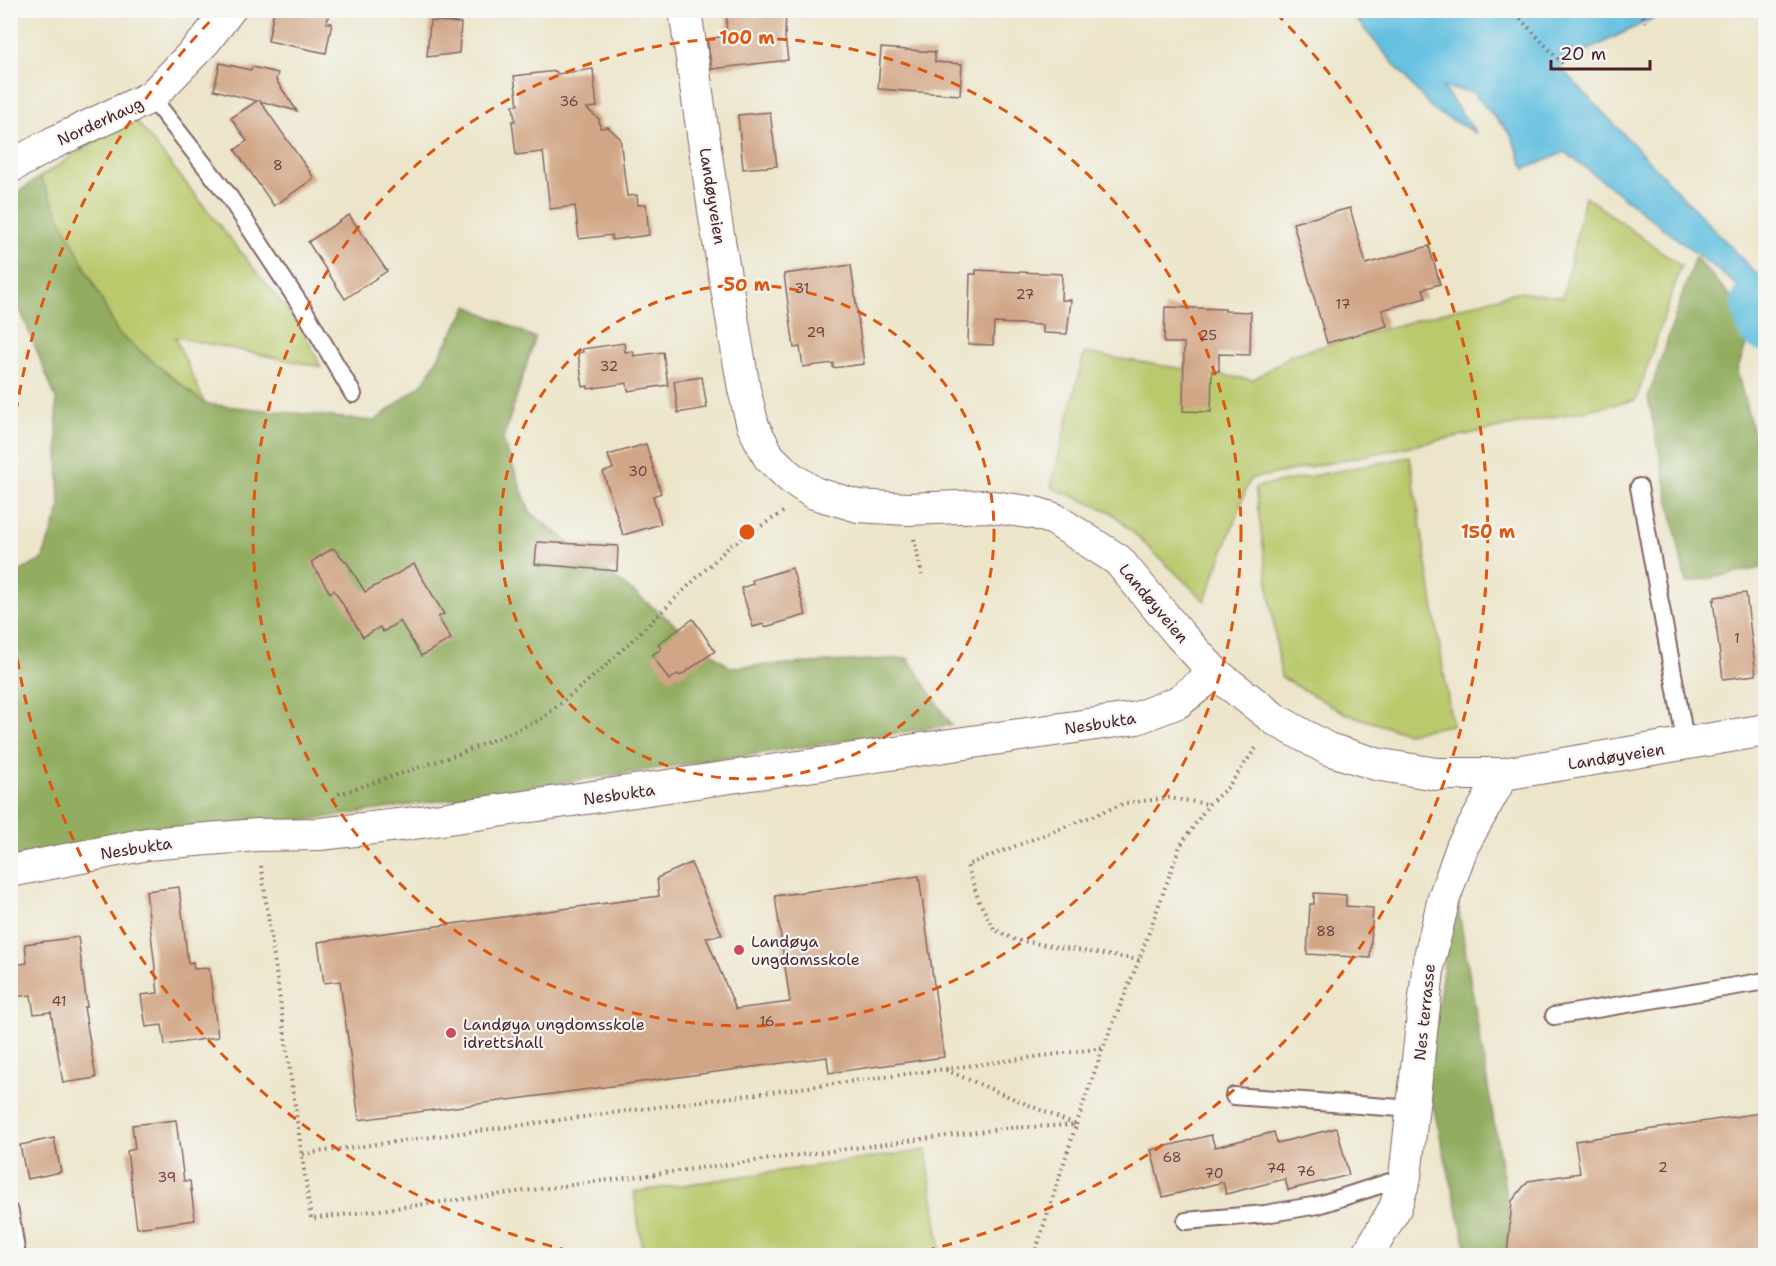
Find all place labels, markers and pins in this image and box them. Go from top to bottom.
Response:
centre of rings [737,522,757,542]
place label: Landøya ungdomsskole [751,931,860,970]
marker: Landøya ungdomsskole [732,943,746,957]
place label: Landøya ungdomsskole idrettshall [463,1014,645,1053]
marker: Landøya ungdomsskole idrettshall [444,1026,458,1040]

